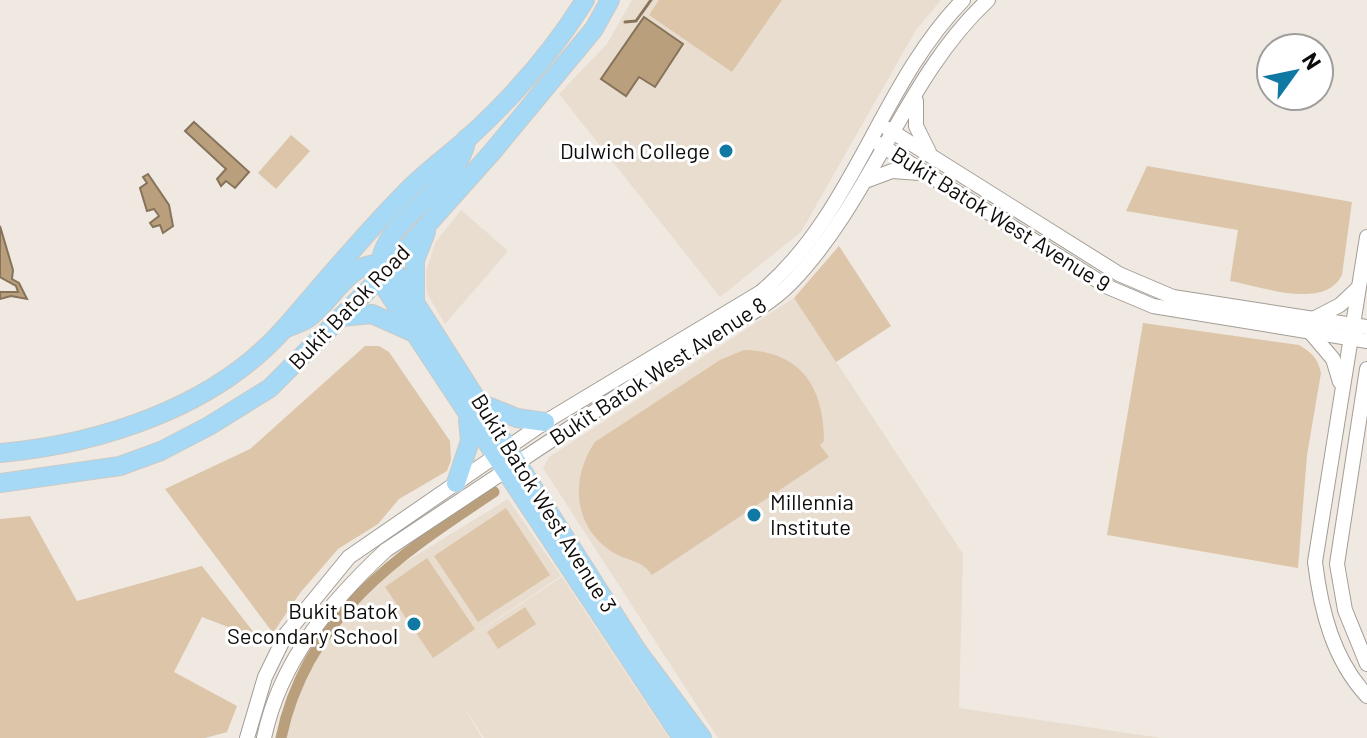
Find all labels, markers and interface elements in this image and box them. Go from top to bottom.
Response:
north arrow [1255,32,1335,112]
text: N [1298,47,1328,74]
place label: Dulwich College [560,137,710,163]
street label: Bukit Batok West Avenue 9 [887,140,1116,296]
marker: Dulwich College [717,142,735,160]
street label: Bukit Batok Road [282,239,414,374]
street label: Bukit Batok West Avenue 8 [544,290,771,450]
street label: Bukit Batok West Avenue 3 [467,388,623,616]
place label: Millennia Institute [770,488,854,539]
marker: Millennia Institute [745,506,763,524]
place label: Bukit Batok Secondary School [227,597,398,648]
marker: Bukit Batok Secondary School [405,615,423,633]

